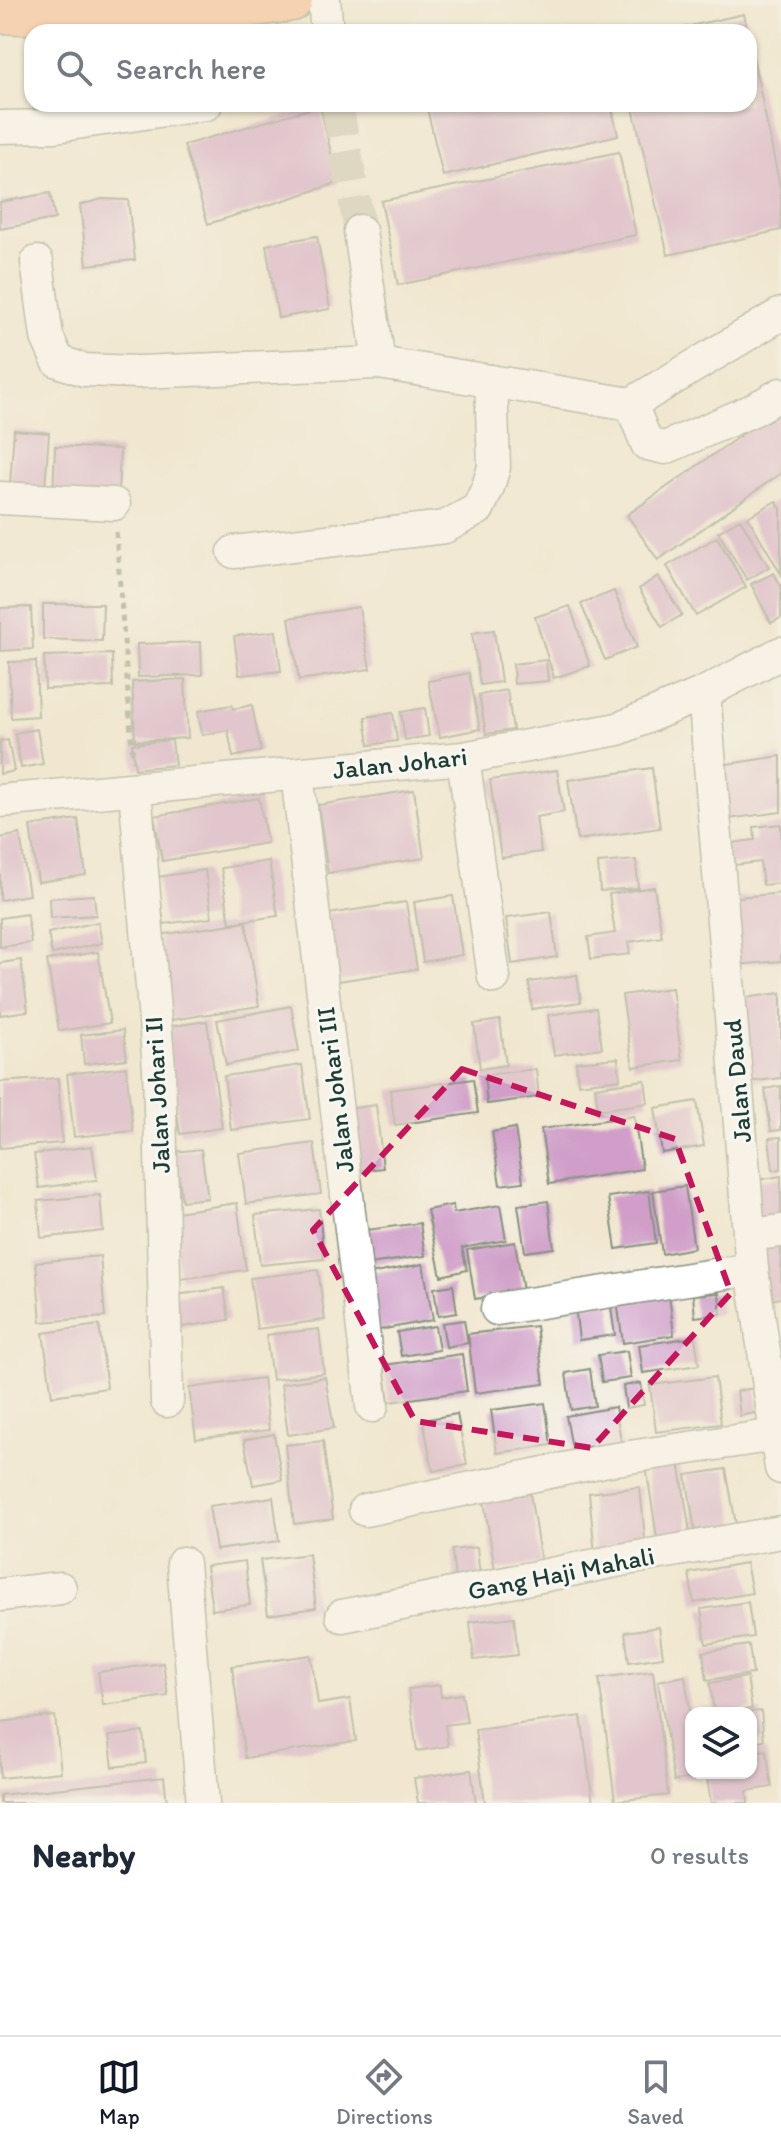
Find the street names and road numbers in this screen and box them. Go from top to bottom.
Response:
street label: Jalan Johari [331,740,469,786]
street label: Jalan Johari III [309,1005,361,1175]
street label: Jalan Johari II [137,1016,177,1174]
street label: Jalan Daud [716,1018,758,1144]
street label: Gang Haji Mahali [465,1539,657,1607]

